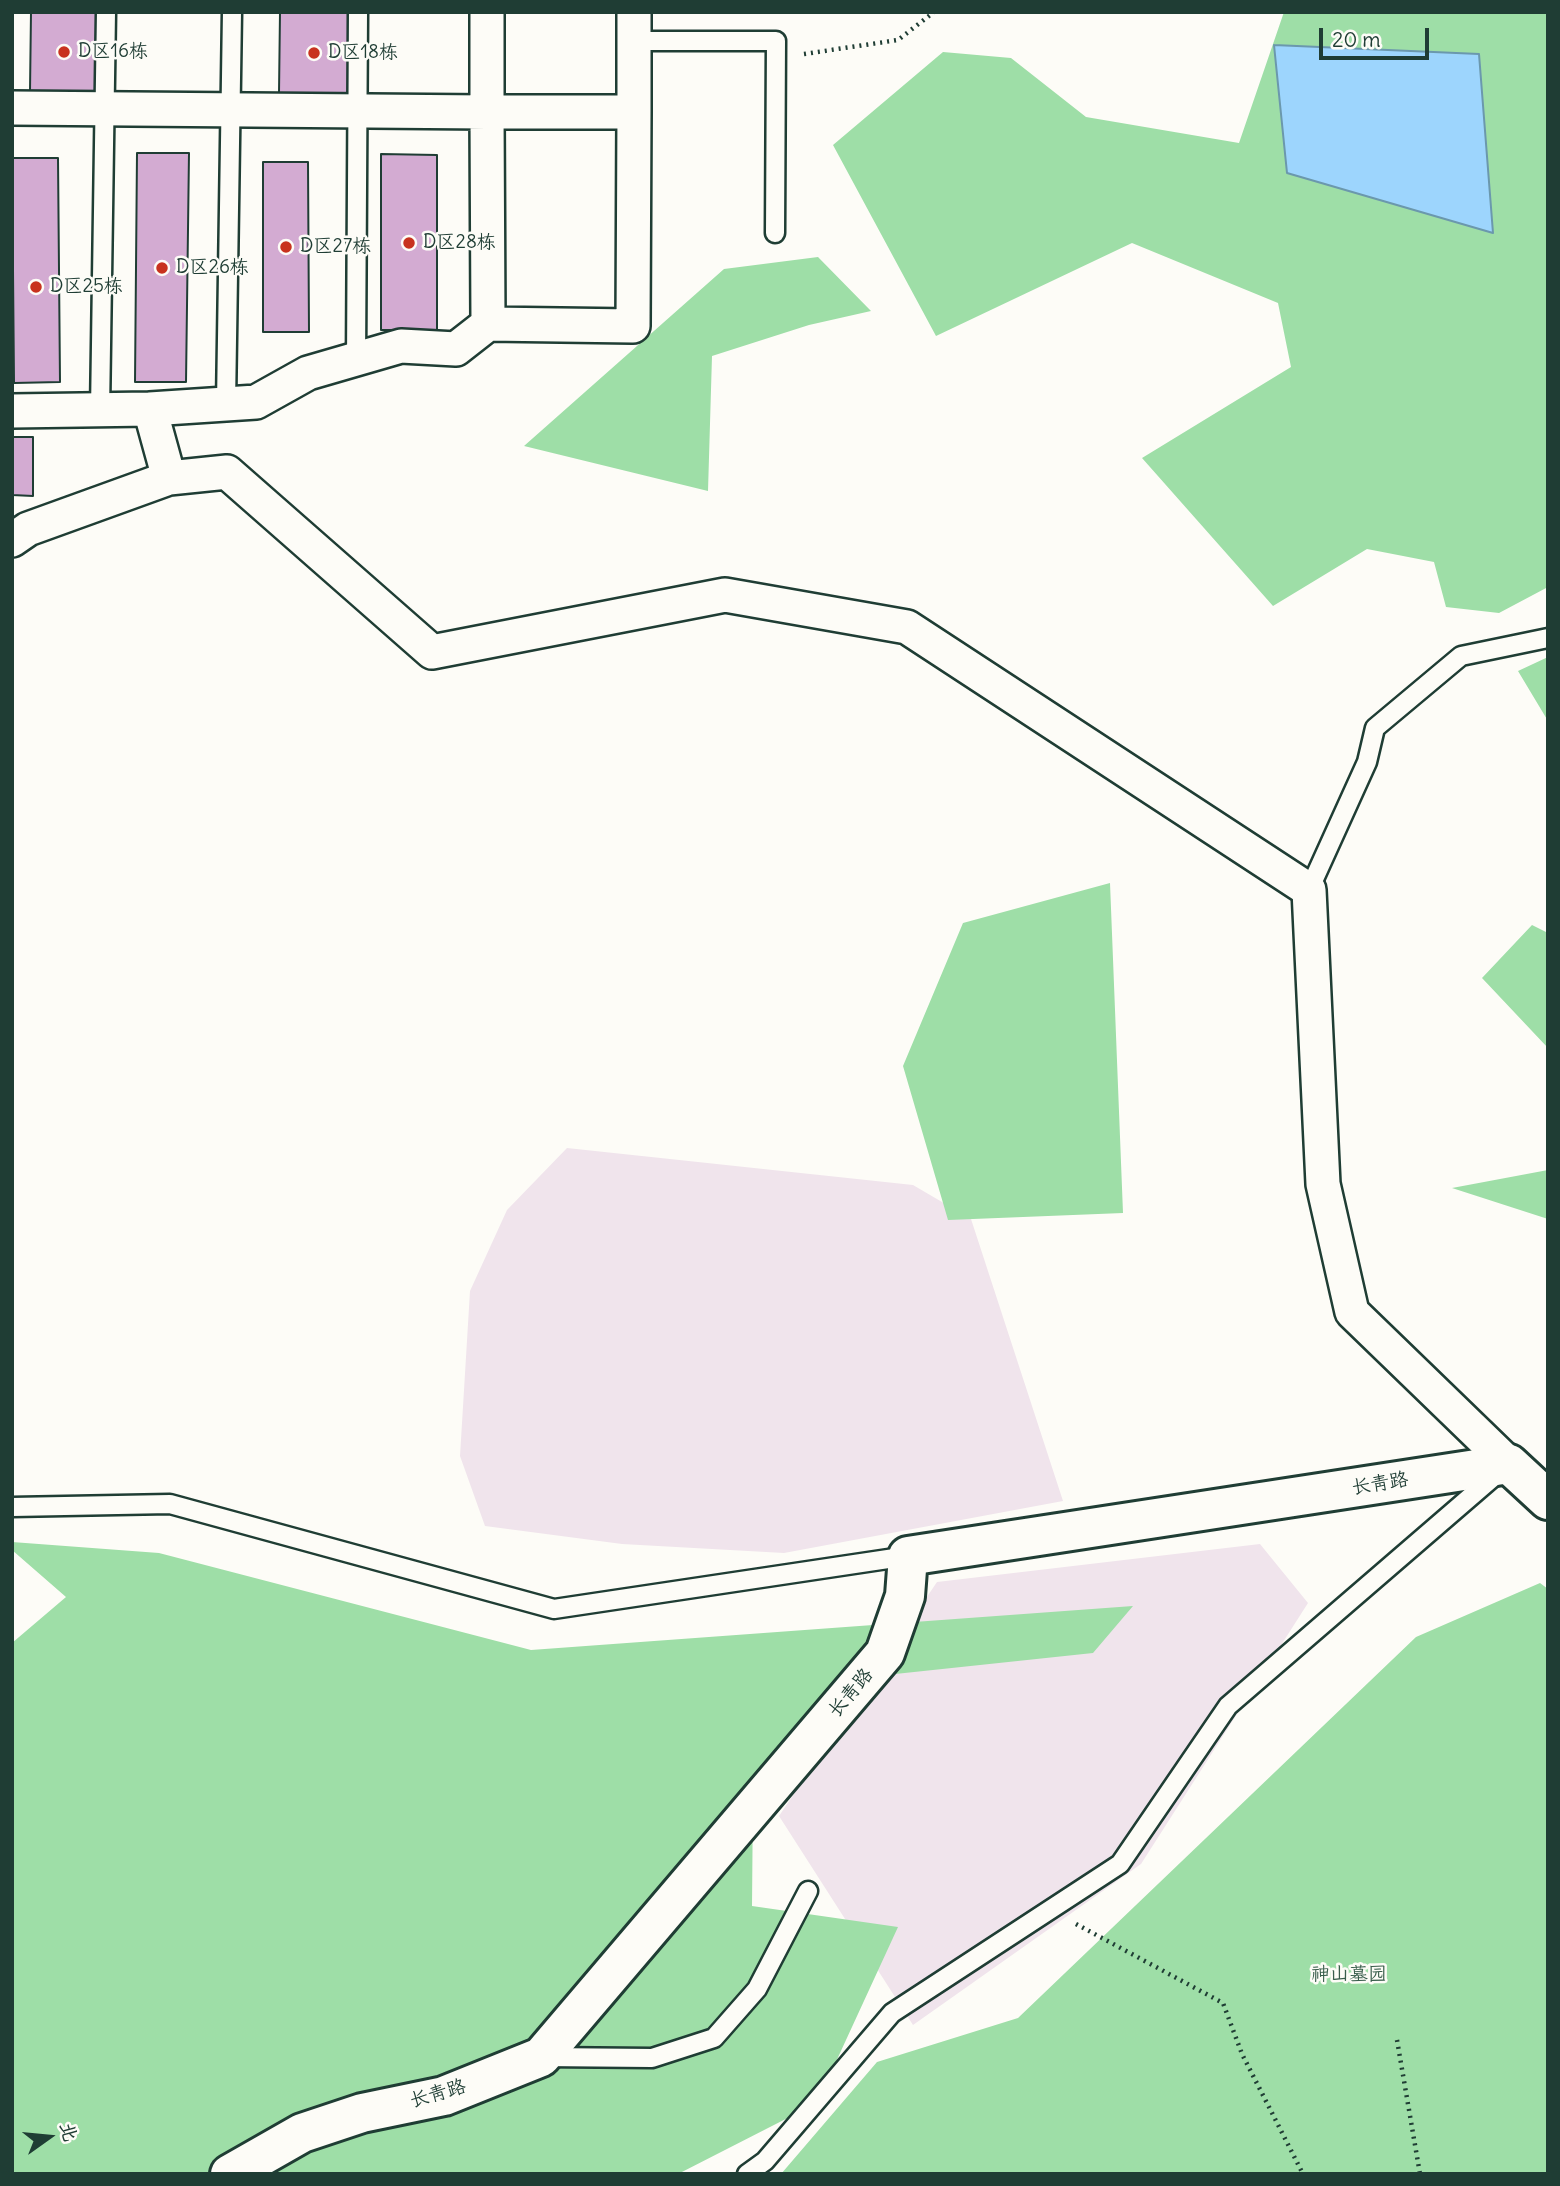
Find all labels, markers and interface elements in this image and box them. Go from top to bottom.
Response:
scale bar [1322,14,1432,58]
text: 20 m [1332,26,1381,53]
place label: D区16栋 [78,41,148,63]
place label: D区18栋 [328,42,398,64]
marker: D区16栋 [56,44,72,60]
marker: D区18栋 [306,45,322,61]
place label: D区28栋 [423,232,496,254]
marker: D区28栋 [401,235,417,251]
place label: D区27栋 [300,236,371,258]
marker: D区27栋 [278,239,294,255]
place label: D区26栋 [176,257,249,279]
marker: D区26栋 [154,260,170,276]
place label: D区25栋 [50,276,123,298]
marker: D区25栋 [28,279,44,295]
street label: 长青路 [1350,1468,1410,1500]
street label: 长青路 [824,1664,878,1722]
park label: 神山墓园 [1311,1964,1387,1986]
street label: 长青路 [407,2075,469,2113]
north arrow [14,2102,84,2172]
text: 北 [55,2119,83,2144]

